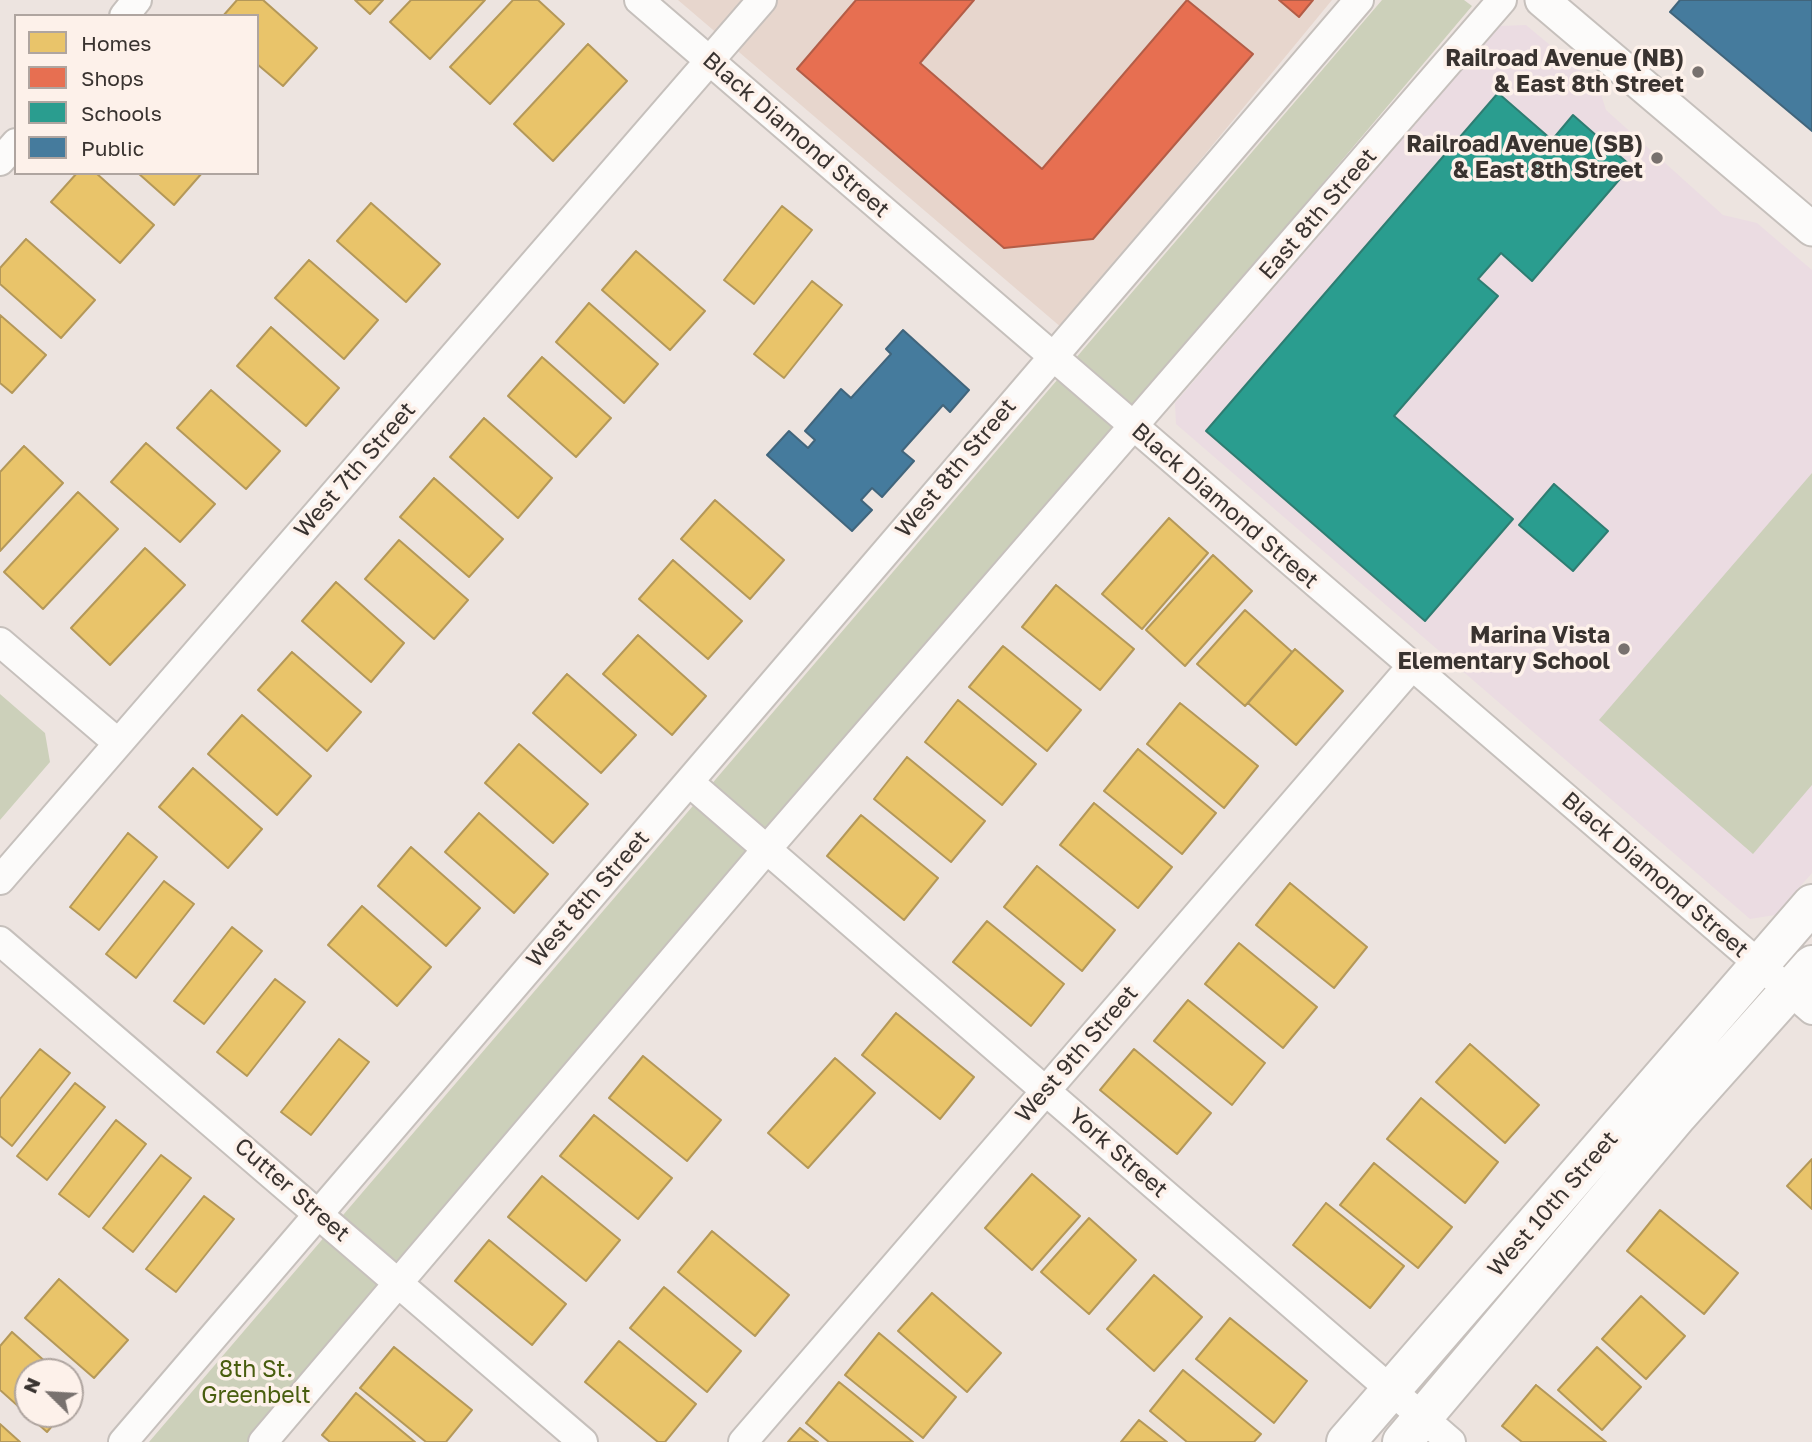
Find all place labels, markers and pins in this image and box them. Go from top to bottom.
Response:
place label: Railroad Avenue (NB) & East 8th Street [1445,45,1684,99]
marker: Railroad Avenue (NB) & East 8th Street [1690,64,1706,80]
place label: Railroad Avenue (SB) & East 8th Street [1406,131,1643,185]
marker: Railroad Avenue (SB) & East 8th Street [1649,150,1665,166]
place label: Marina Vista Elementary School [1397,622,1610,676]
marker: Marina Vista Elementary School [1616,641,1632,657]

